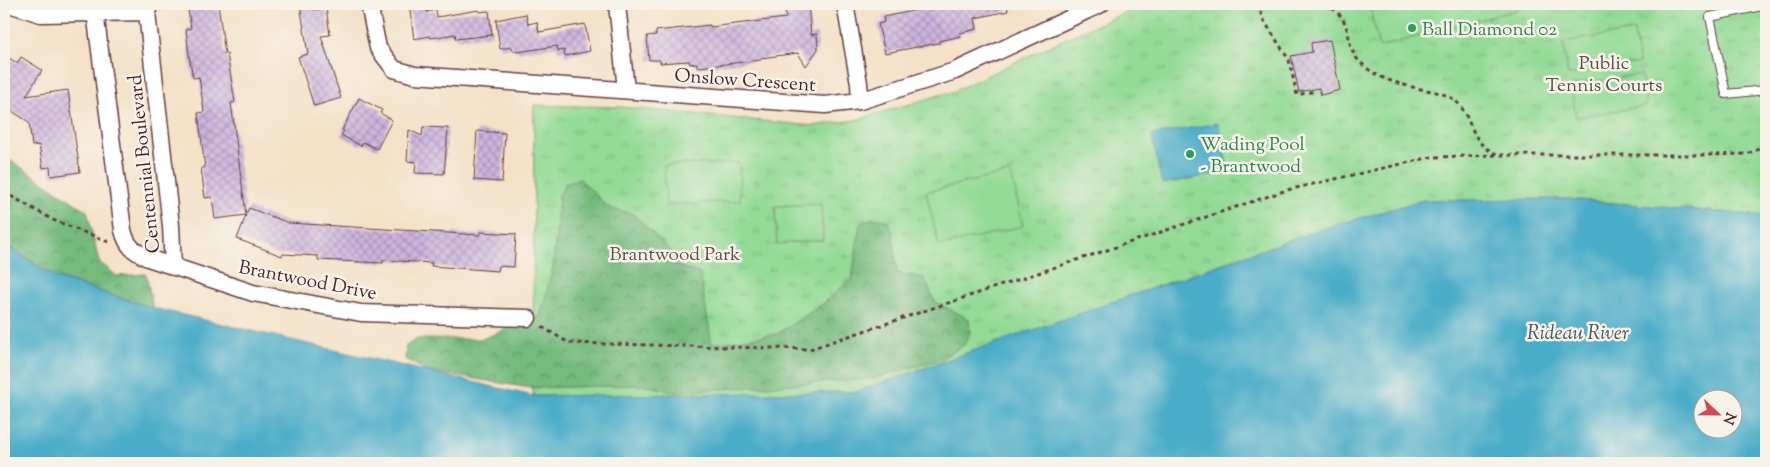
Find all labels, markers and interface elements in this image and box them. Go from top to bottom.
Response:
place label: Ball Diamond 02 [1422,17,1557,44]
marker: Ball Diamond 02 [1406,22,1418,34]
park label: Public Tennis Courts [1545,51,1663,100]
street label: Onslow Crescent [673,63,817,100]
street label: Centennial Boulevard [123,73,168,254]
place label: Wading Pool - Brantwood [1200,132,1305,181]
marker: Wading Pool - Brantwood [1184,148,1196,160]
park label: Brantwood Park [610,242,741,269]
street label: Brantwood Drive [236,255,379,308]
water label: Rideau River [1527,320,1629,349]
north arrow [1692,390,1742,440]
text: N [1717,409,1740,427]

